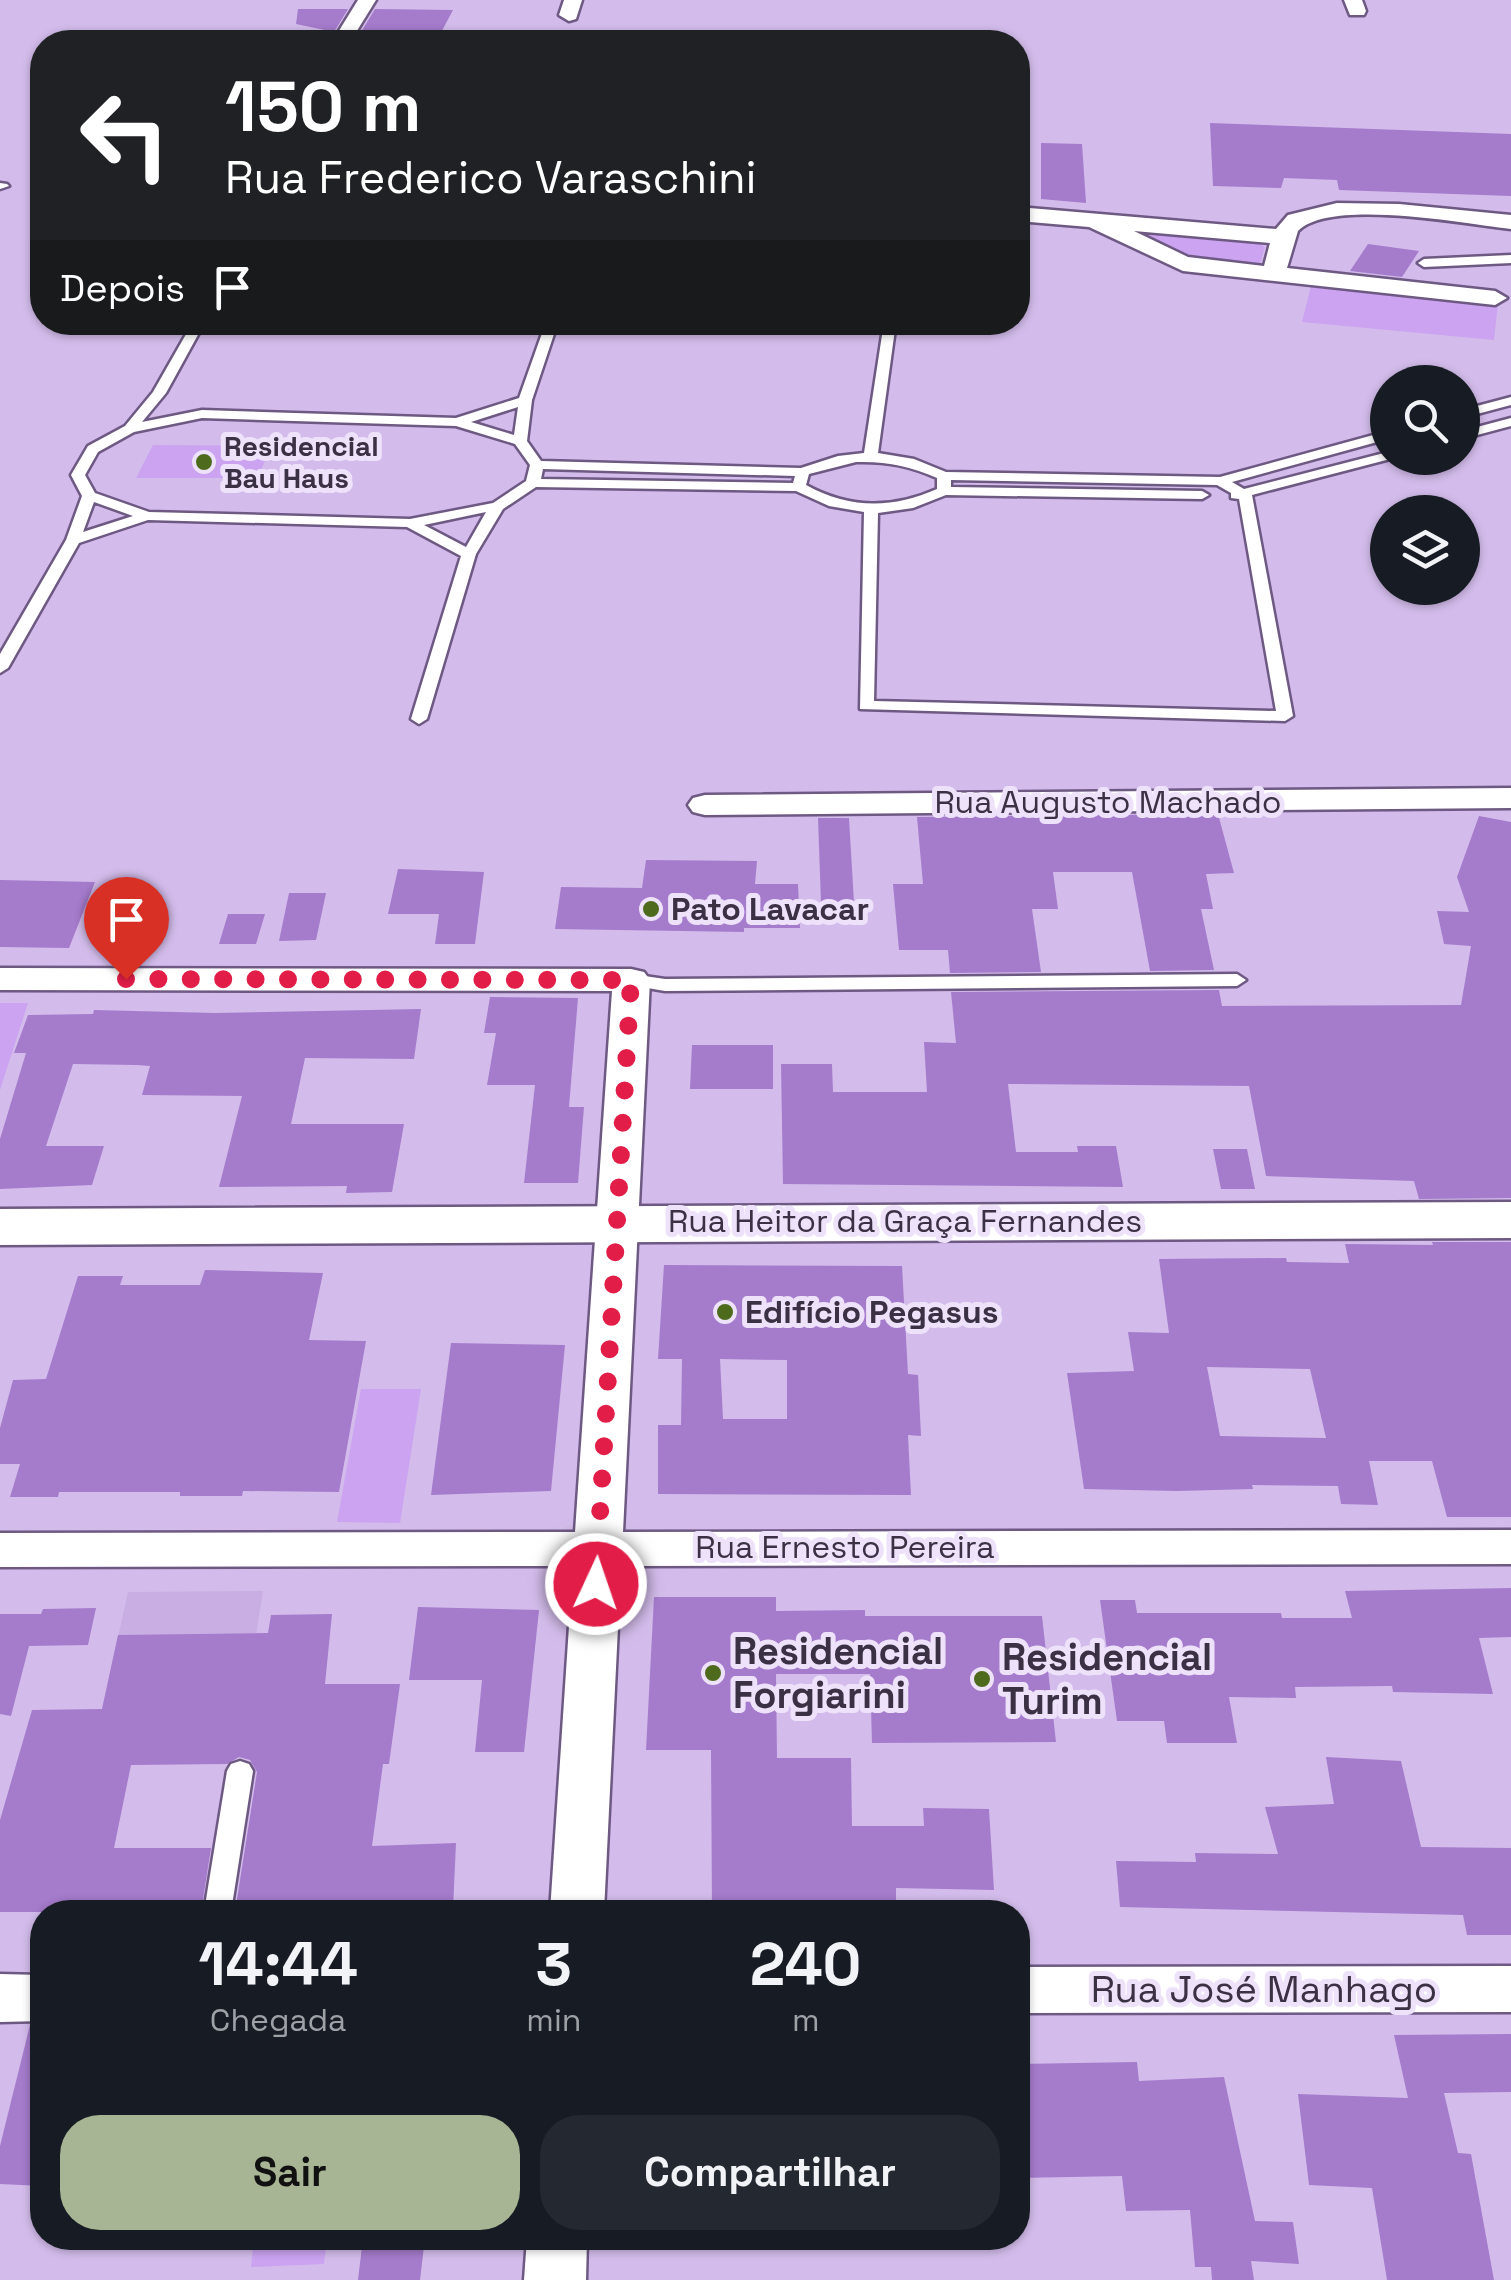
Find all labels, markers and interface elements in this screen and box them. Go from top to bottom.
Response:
text: 150 m [225,62,422,151]
icon: left [60,70,190,200]
text: Rua Frederico Varaschini [225,149,757,206]
icon: arrive [205,260,260,315]
text: Depois [60,264,185,312]
map controls [1370,365,1480,605]
button: search [1370,365,1480,475]
place label: Residencial Bau Haus [224,428,379,496]
marker: Residencial Bau Haus [193,451,215,473]
button: layers [1370,495,1480,605]
street label: Rua Augusto Machado [934,782,1282,822]
pin [84,877,169,980]
place label: Pato Lavacar [671,889,869,929]
icon: arrive [99,892,154,947]
marker: Pato Lavacar [640,898,662,920]
street label: Rua Heitor da Graça Fernandes [668,1201,1142,1241]
place label: Edifício Pegasus [745,1292,999,1332]
marker: Edifício Pegasus [714,1301,736,1323]
street label: Rua Ernesto Pereira [695,1527,995,1567]
position arrow [544,1532,648,1636]
place label: Residencial Forgiarini [733,1627,943,1719]
place label: Residencial Turim [1002,1633,1212,1725]
marker: Residencial Forgiarini [702,1662,724,1684]
marker: Residencial Turim [971,1668,993,1690]
text: 14:44 [198,1926,358,2003]
text: 3 [536,1926,572,2003]
text: 240 [750,1926,862,2003]
street label: Rua José Manhago [1091,1965,1437,2013]
text: Chegada [210,2000,346,2040]
text: min [526,2000,581,2040]
text: m [792,2000,819,2040]
button: Sair [60,2115,520,2230]
button: Compartilhar [540,2115,1000,2230]

